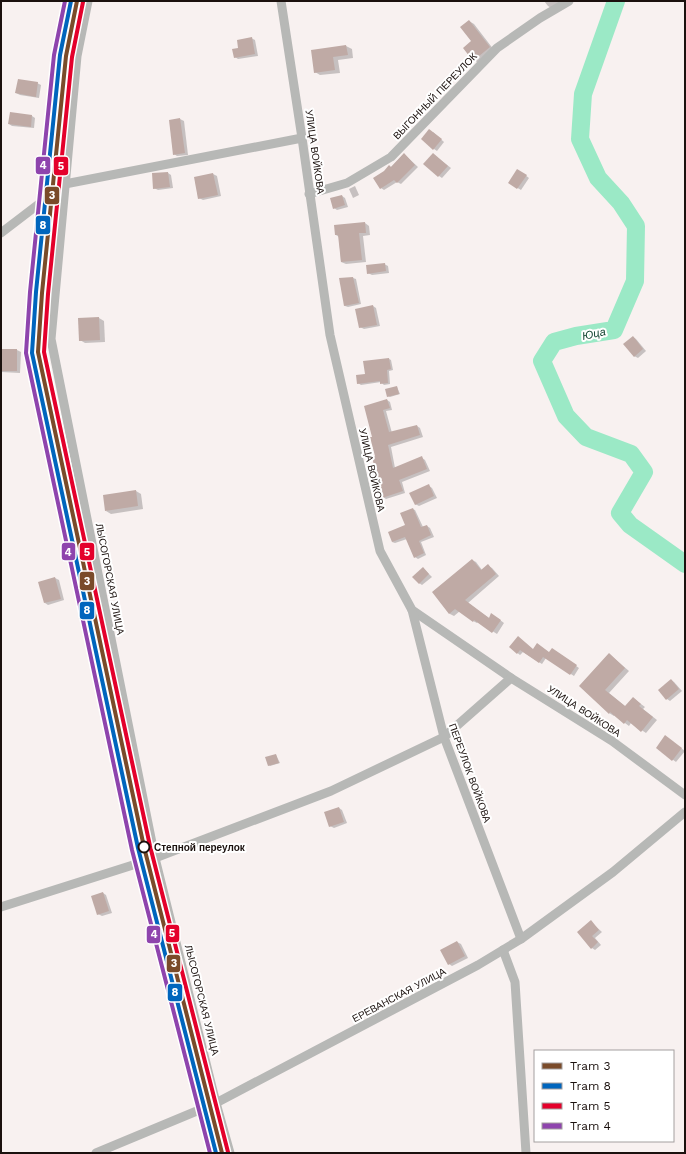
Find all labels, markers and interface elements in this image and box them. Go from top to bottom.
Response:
street label: ВЫГОННЫЙ ПЕРЕУЛОК [390,50,479,141]
street label: УЛИЦА ВОЙКОВА [304,109,327,195]
line badge: 4 [35,156,51,175]
line badge: 5 [53,156,69,176]
text: 4 [39,159,47,172]
text: 5 [58,160,64,173]
line badge: 3 [44,186,60,205]
text: 3 [49,189,56,202]
line badge: 8 [35,215,51,235]
text: 8 [40,219,47,232]
water label: Юца [581,325,607,343]
street label: УЛИЦА ВОЙКОВА [357,427,388,513]
street label: ЛЫСОГОРСКАЯ УЛИЦА [94,522,126,636]
line badge: 4 [61,542,76,561]
line badge: 5 [79,542,95,561]
text: 4 [64,546,72,559]
text: 5 [84,546,90,559]
line badge: 3 [79,571,95,591]
text: 3 [84,575,91,588]
line badge: 8 [79,601,95,620]
text: 8 [84,604,91,617]
street label: УЛИЦА ВОЙКОВА [545,682,623,739]
street label: ПЕРЕУЛОК ВОЙКОВА [447,722,494,824]
marker: Степной переулок [137,840,151,854]
place label: Степной переулок [154,842,246,853]
line badge: 5 [165,924,180,943]
line badge: 4 [146,925,161,944]
text: 5 [169,927,175,940]
text: 4 [150,928,158,941]
street label: ЛЫСОГОРСКАЯ УЛИЦА [183,944,221,1057]
line badge: 3 [166,954,181,973]
text: 3 [171,957,178,970]
street label: ЕРЕВАНСКАЯ УЛИЦА [350,965,448,1024]
line badge: 8 [167,983,183,1002]
text: 8 [172,986,179,999]
legend [534,1050,674,1142]
text: Tram 3 [570,1059,610,1073]
text: Tram 8 [570,1079,611,1093]
text: Tram 5 [570,1099,610,1113]
text: Tram 4 [570,1119,611,1133]

